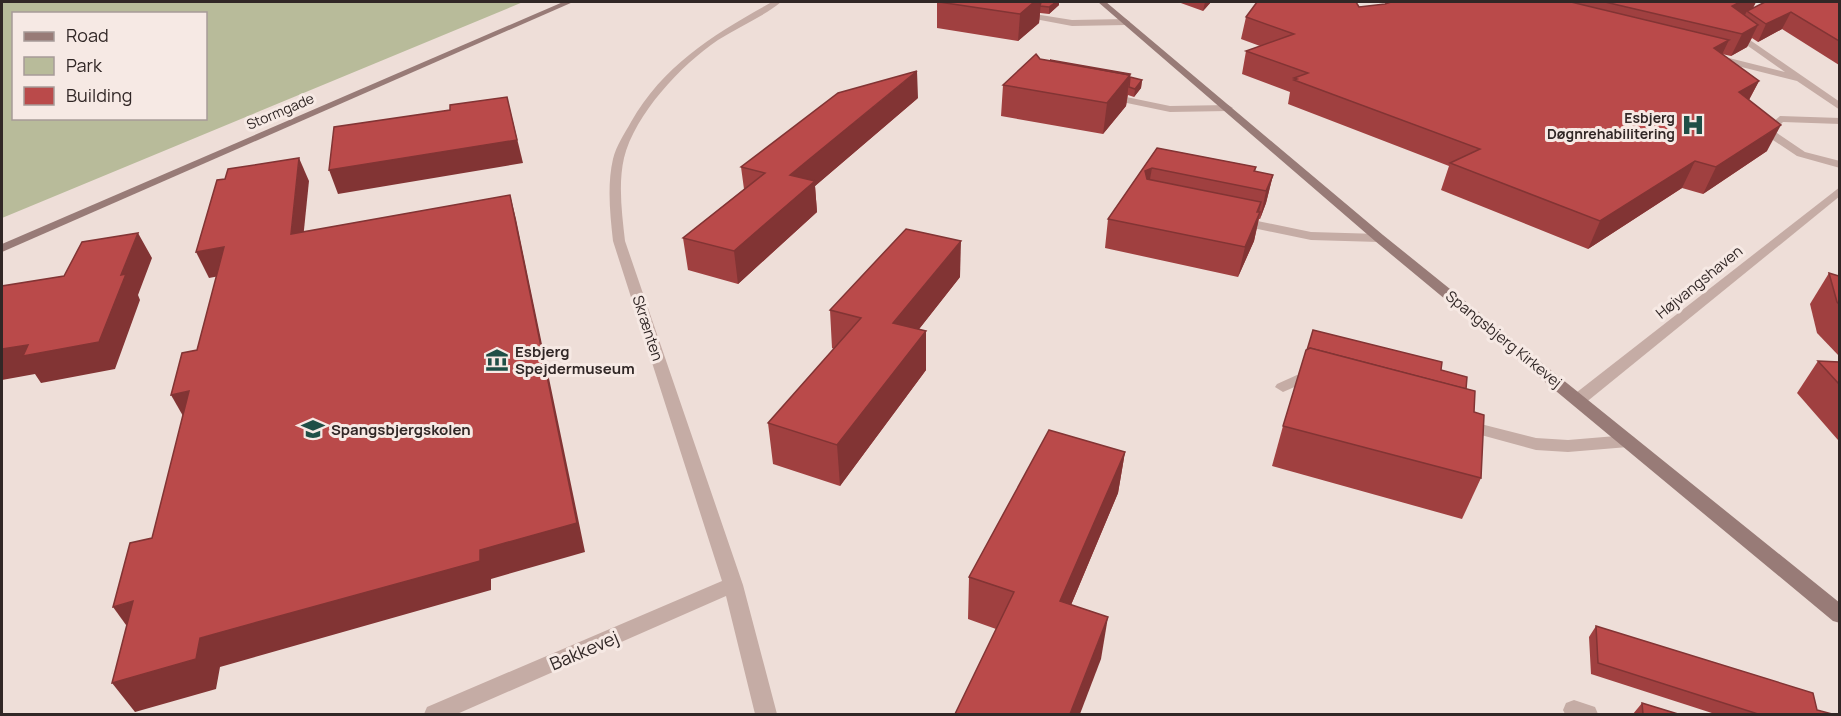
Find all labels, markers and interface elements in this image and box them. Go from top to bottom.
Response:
legend [12,12,207,120]
text: Road [66,23,109,47]
text: Park [66,53,103,77]
text: Building [66,83,132,107]
street label: Stormgade [243,88,317,134]
place label: Esbjerg Døgnrehabilitering [1547,108,1675,143]
hospital icon: Esbjerg Døgnrehabilitering [1680,112,1706,138]
street label: Højvangshaven [1651,240,1747,323]
street label: Spangsbjerg Kirkevej [1441,286,1567,392]
street label: Skrænten [628,293,668,364]
place label: Esbjerg Spejdermuseum [515,341,635,379]
museum icon: Esbjerg Spejdermuseum [484,347,510,373]
school or university icon: Spangsbjergskolen [300,416,326,442]
place label: Spangsbjergskolen [331,419,471,440]
street label: Bakkevej [546,625,622,675]

